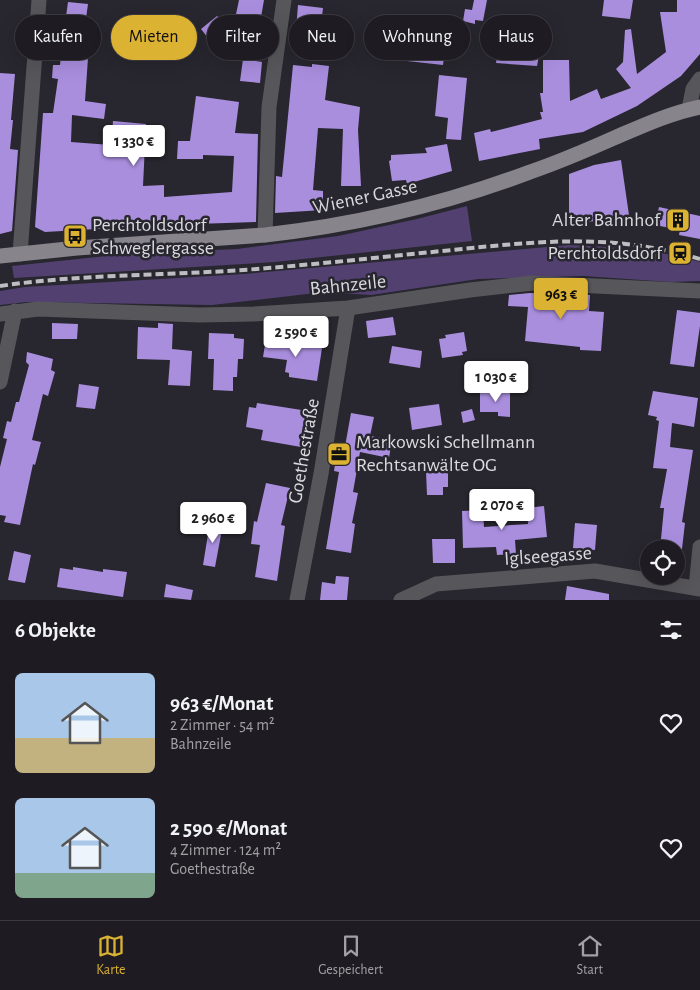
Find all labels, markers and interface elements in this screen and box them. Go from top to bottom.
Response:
chip: Kaufen [15,15,101,60]
chip: Mieten [111,15,197,60]
chip: Filter [207,15,279,60]
chip: Neu [289,15,354,60]
chip: Wohnung [364,15,470,60]
chip: Haus [480,15,552,60]
pin: 1 330 € [88,124,180,167]
text: 1 330 € [114,133,154,149]
street label: Wiener Gasse [311,176,419,218]
building icon: Alter Bahnhof [665,207,691,233]
place label: Alter Bahnhof [552,210,661,230]
place label: Perchtoldsdorf Schweglergasse [92,215,214,258]
bus stop icon: Perchtoldsdorf Schweglergasse [62,223,88,249]
station icon: Perchtoldsdorf [667,240,693,266]
place label: Perchtoldsdorf [548,243,663,263]
street label: Bahnzeile [309,271,387,299]
pin: 963 € [526,278,596,320]
text: 963 € [545,286,577,302]
pin: 2 590 € [250,316,342,358]
text: 2 590 € [275,324,317,340]
pin: 1 030 € [450,360,542,403]
text: 1 030 € [475,369,517,385]
street label: Goethestraße [285,397,323,505]
place label: Markowski Schellmann Rechtsanwälte OG [356,432,535,475]
office icon: Markowski Schellmann Rechtsanwälte OG [326,441,352,467]
pin: 2 070 € [456,488,548,531]
text: 2 070 € [480,497,524,513]
pin: 2 960 € [167,502,259,544]
text: 2 960 € [191,510,235,526]
map controls [640,540,685,585]
button: locate [640,540,685,585]
street label: Iglseegasse [503,543,593,569]
icon: filters [657,616,685,644]
text: 6 Objekte [15,620,96,641]
icon: home [55,693,115,753]
text: 963 €/Monat [170,693,273,714]
icon: heart [657,709,685,737]
text: 2 Zimmer · 54 m² [170,717,275,733]
text: Bahnzeile [170,736,231,752]
icon: home [55,818,115,878]
text: 2 590 €/Monat [170,818,287,839]
icon: heart [657,834,685,862]
text: 4 Zimmer · 124 m² [170,842,281,858]
text: Goethestraße [170,861,255,877]
tab: Karte [96,932,125,979]
tab: Gespeichert [318,932,383,979]
tab: Start [576,932,604,979]

